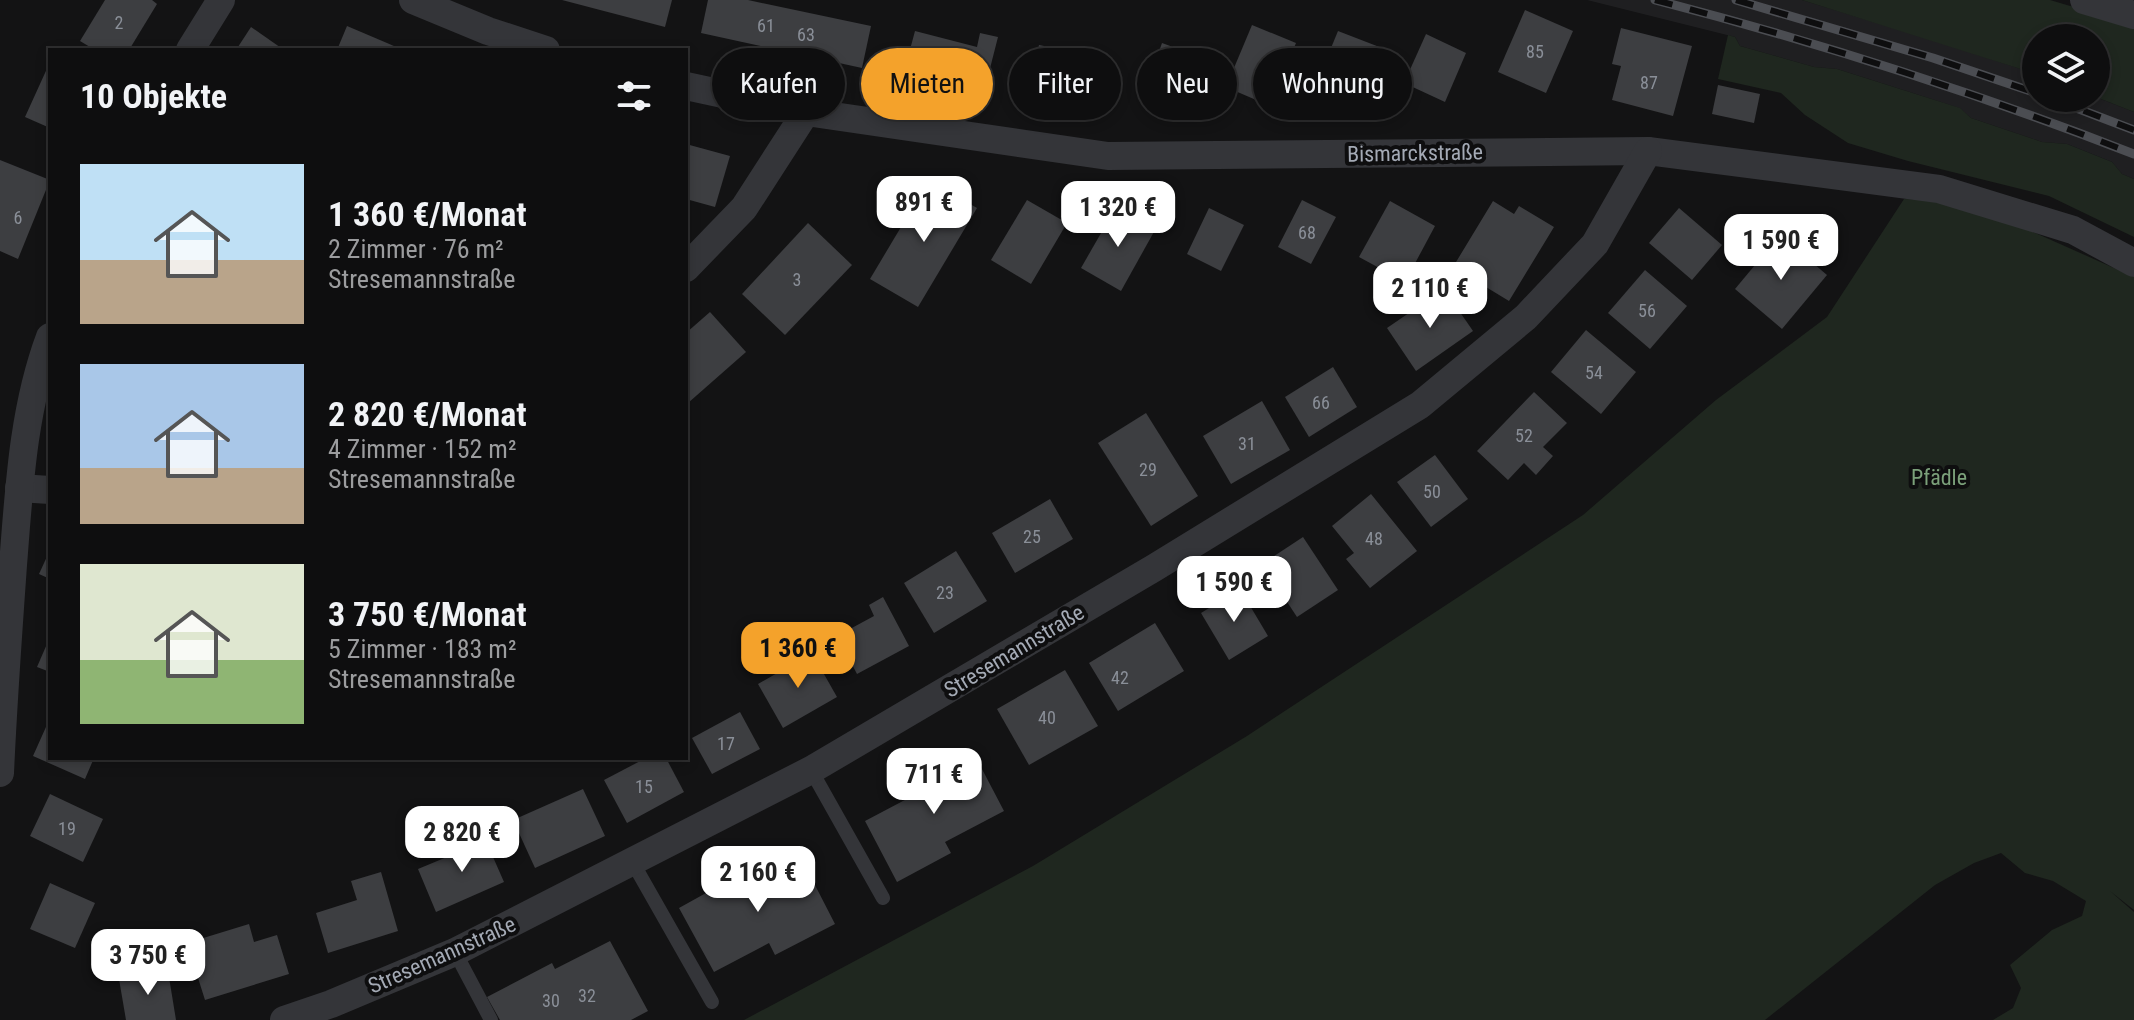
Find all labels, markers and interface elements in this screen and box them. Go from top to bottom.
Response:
house number: 2 [115,12,124,33]
house number: 61 [757,15,775,36]
house number: 63 [797,24,815,45]
map controls [2022,24,2110,112]
button: layers [2022,24,2110,112]
house number: 85 [1526,41,1544,62]
chip: Kaufen [712,48,845,120]
chip: Mieten [861,48,993,120]
chip: Filter [1009,48,1121,120]
chip: Neu [1137,48,1237,120]
chip: Wohnung [1253,48,1412,120]
house number: 87 [1640,72,1658,93]
icon: filters [612,74,656,118]
text: 10 Objekte [80,76,227,116]
street label: Bismarckstraße [1347,139,1483,167]
pin: 891 € [868,176,980,244]
pin: 1 320 € [1044,181,1192,249]
text: 891 € [895,187,953,217]
text: 1 320 € [1079,192,1157,222]
text: 1 360 €/Monat [328,194,527,234]
icon: home [144,196,240,292]
house number: 6 [14,207,22,228]
pin: 1 590 € [1707,214,1855,282]
house number: 68 [1298,222,1316,243]
text: 1 590 € [1742,225,1820,255]
text: 2 Zimmer · 76 m² [328,234,504,264]
pin: 2 110 € [1356,262,1504,330]
text: Stresemannstraße [328,264,515,294]
house number: 3 [793,269,801,290]
text: 2 110 € [1391,273,1469,303]
house number: 56 [1638,300,1656,321]
house number: 54 [1585,362,1603,383]
house number: 66 [1312,392,1330,413]
text: 2 820 €/Monat [328,394,527,434]
icon: home [144,396,240,492]
house number: 52 [1515,425,1533,446]
house number: 31 [1238,433,1256,454]
text: 4 Zimmer · 152 m² [328,434,517,464]
house number: 29 [1139,459,1157,480]
text: Stresemannstraße [328,464,515,494]
park label: Pfädle [1911,465,1967,490]
house number: 50 [1423,481,1441,502]
house number: 25 [1023,526,1041,547]
house number: 48 [1365,528,1383,549]
pin: 1 590 € [1160,556,1308,624]
text: 1 590 € [1195,567,1273,597]
house number: 23 [936,582,954,603]
text: 3 750 €/Monat [328,594,527,634]
icon: home [144,596,240,692]
street label: Stresemannstraße [940,599,1088,703]
pin: 1 360 € [724,622,872,690]
text: 1 360 € [759,633,837,663]
text: 5 Zimmer · 183 m² [328,634,517,664]
text: Stresemannstraße [328,664,515,694]
house number: 42 [1111,667,1129,688]
house number: 40 [1038,707,1056,728]
house number: 17 [717,733,735,754]
pin: 711 € [878,748,990,816]
text: 711 € [905,759,963,789]
house number: 15 [635,776,653,797]
pin: 2 820 € [388,806,536,874]
text: 2 820 € [423,817,501,847]
house number: 19 [58,818,76,839]
pin: 2 160 € [684,846,832,914]
text: 2 160 € [719,857,797,887]
street label: Stresemannstraße [364,911,520,999]
pin: 3 750 € [74,929,222,997]
text: 3 750 € [109,940,187,970]
house number: 32 [578,985,596,1006]
house number: 30 [542,990,560,1011]

